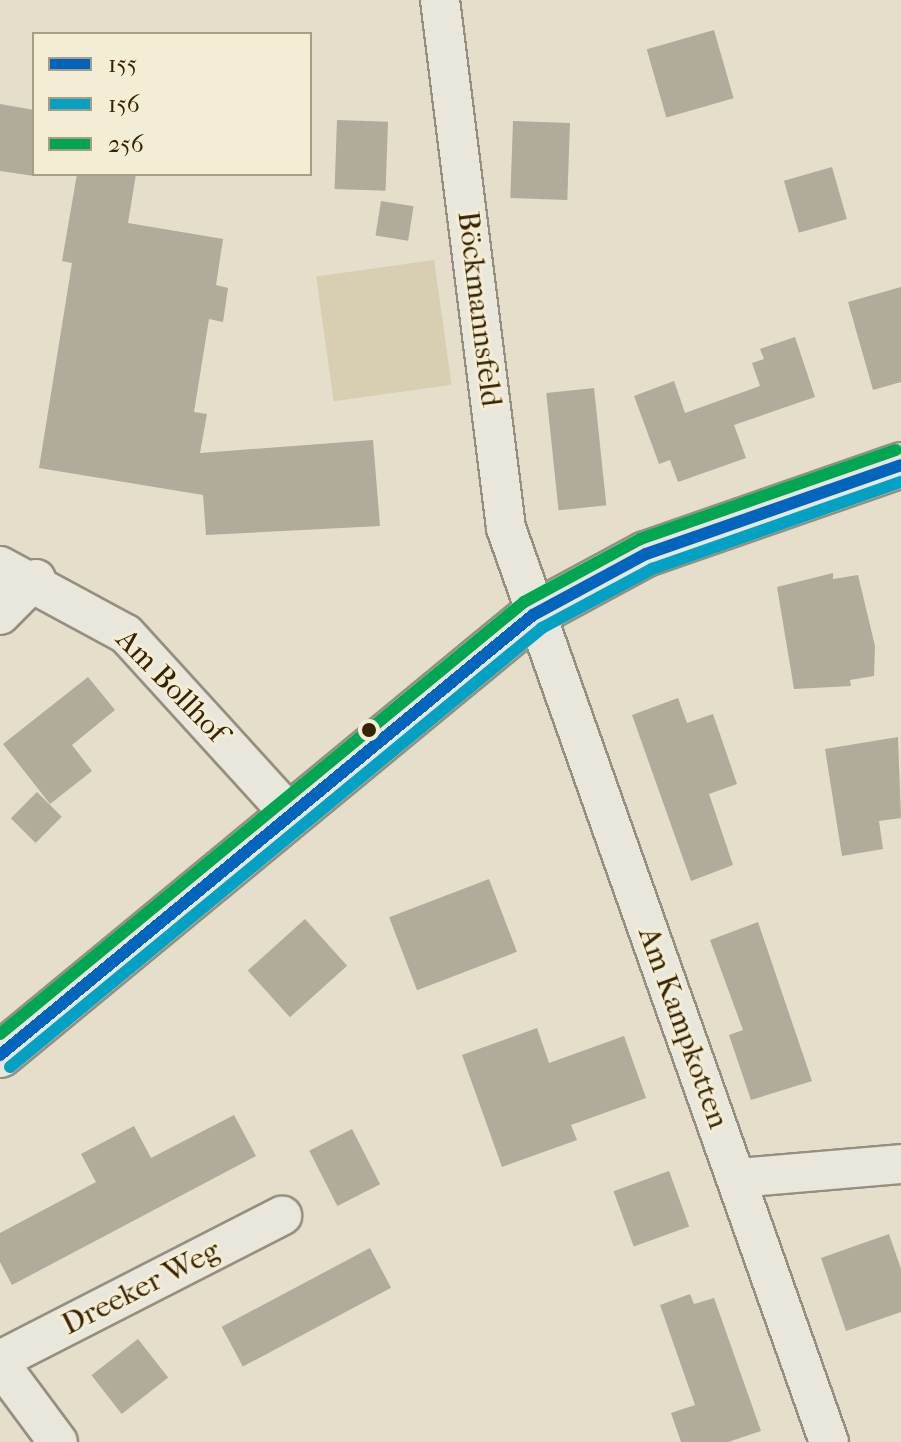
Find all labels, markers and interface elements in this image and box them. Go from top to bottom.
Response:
legend [32,32,312,176]
text: 155 [108,50,137,78]
text: 156 [108,90,140,118]
text: 256 [108,130,144,158]
street label: Böckmannsfeld [449,209,509,409]
street label: Am Bollhof [108,622,234,750]
unlabelled marker [361,722,377,738]
street label: Am Kampkotten [630,922,736,1134]
street label: Dreeker Weg [56,1233,226,1343]

